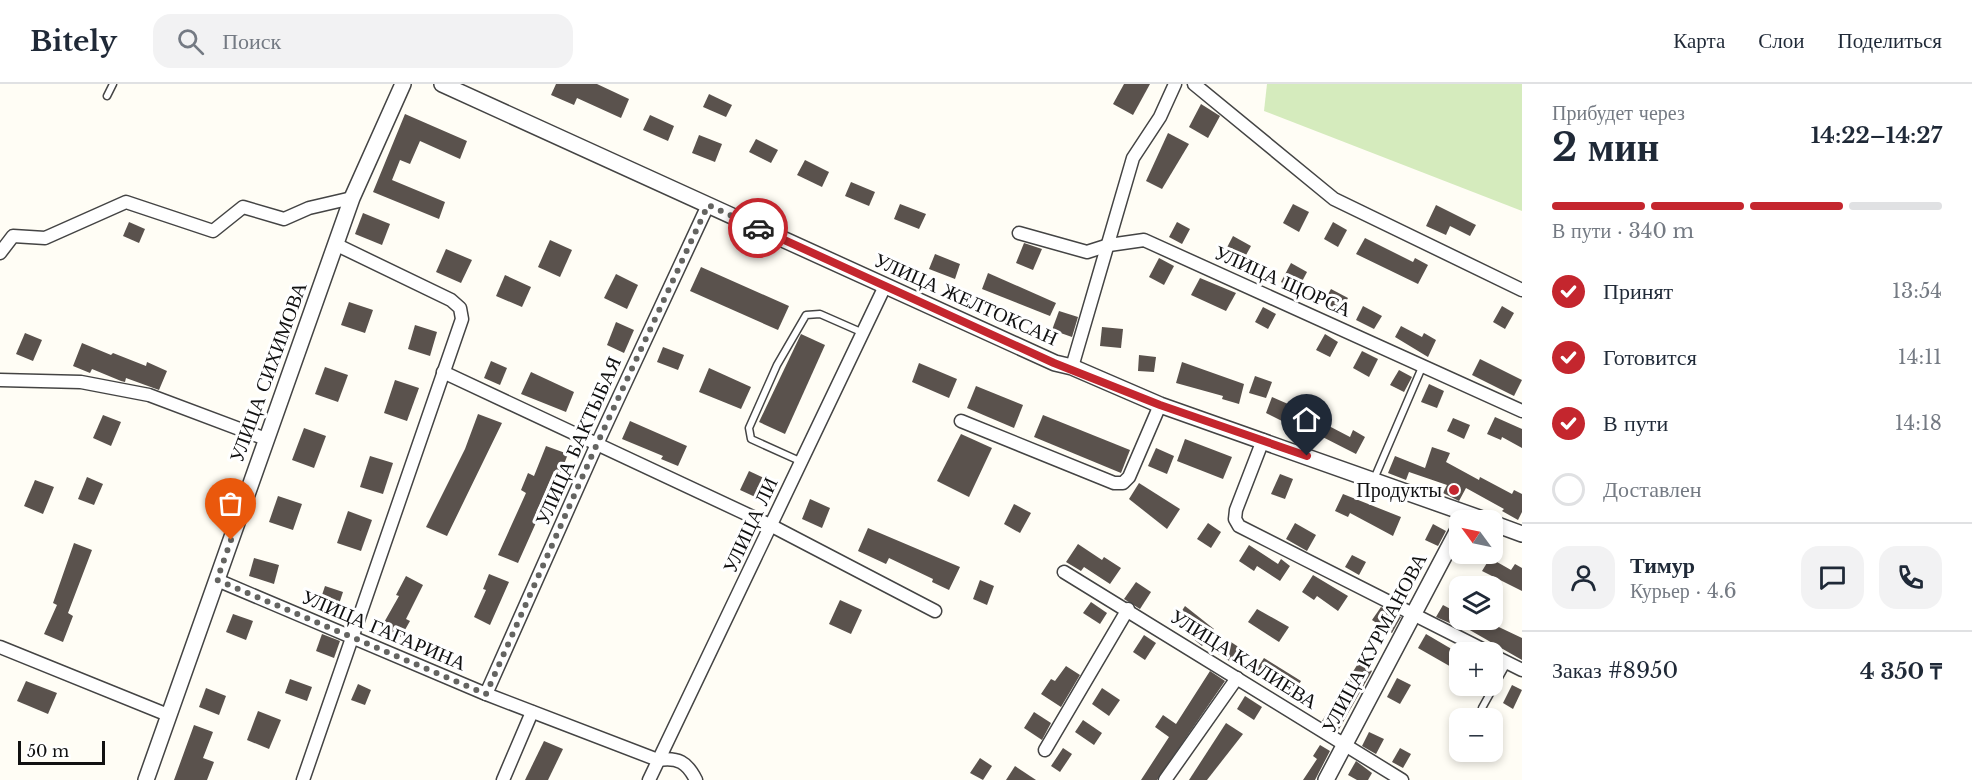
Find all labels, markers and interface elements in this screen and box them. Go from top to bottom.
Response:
search box [153,14,573,68]
text: Bitely [30,24,117,59]
icon: search [174,25,207,58]
text: Поиск [222,28,281,55]
text: Карта [1673,28,1725,54]
text: Слои [1758,28,1804,54]
text: Поделиться [1837,28,1942,54]
text: Прибудет через [1552,101,1685,125]
text: 14:22–14:27 [1811,122,1942,149]
text: 2 мин [1552,123,1659,172]
courier [728,198,788,258]
icon: car [742,212,775,245]
text: В пути · 340 m [1552,219,1694,243]
street label: УЛИЦА ЩОРСА [1211,240,1356,322]
street label: УЛИЦА ЖЕЛТОКСАН [870,248,1062,350]
icon: check [1552,275,1585,308]
street label: УЛИЦА СИХИМОВА [224,278,312,465]
text: Принят [1603,278,1673,305]
text: 13:54 [1892,279,1942,303]
icon: check [1552,341,1585,374]
text: Готовится [1603,344,1697,371]
text: 14:11 [1898,345,1942,369]
street label: УЛИЦА БАКТЫБАЯ [530,353,626,529]
pin [1281,394,1332,456]
icon: home [1290,403,1323,436]
icon: check [1552,407,1585,440]
text: В пути [1603,410,1668,437]
text: 14:18 [1895,411,1942,435]
street label: УЛИЦА ЛИ [717,473,783,577]
text: Доставлен [1603,476,1702,503]
pin [205,478,256,540]
place label: Продукты [1356,478,1442,502]
marker: Продукты [1447,483,1461,497]
icon: bag [214,487,247,520]
north arrow [1449,510,1503,564]
map controls [1449,510,1503,762]
button: person [1552,546,1615,609]
button: chat [1801,546,1864,609]
button: phone [1879,546,1942,609]
street label: УЛИЦА КУРМАНОВА [1316,548,1432,737]
text: Тимур [1630,552,1695,579]
button: layers [1449,576,1503,630]
text: Курьер · 4.6 [1630,579,1737,603]
street label: УЛИЦА ГАГАРИНА [298,584,471,676]
street label: УЛИЦА КАЛИЕВА [1166,604,1323,714]
button: + [1449,642,1503,696]
text: Заказ #8950 [1552,657,1678,684]
text: 4 350 ₸ [1860,658,1942,685]
button: − [1449,708,1503,762]
scale bar [18,738,105,766]
text: 50 m [27,741,69,761]

